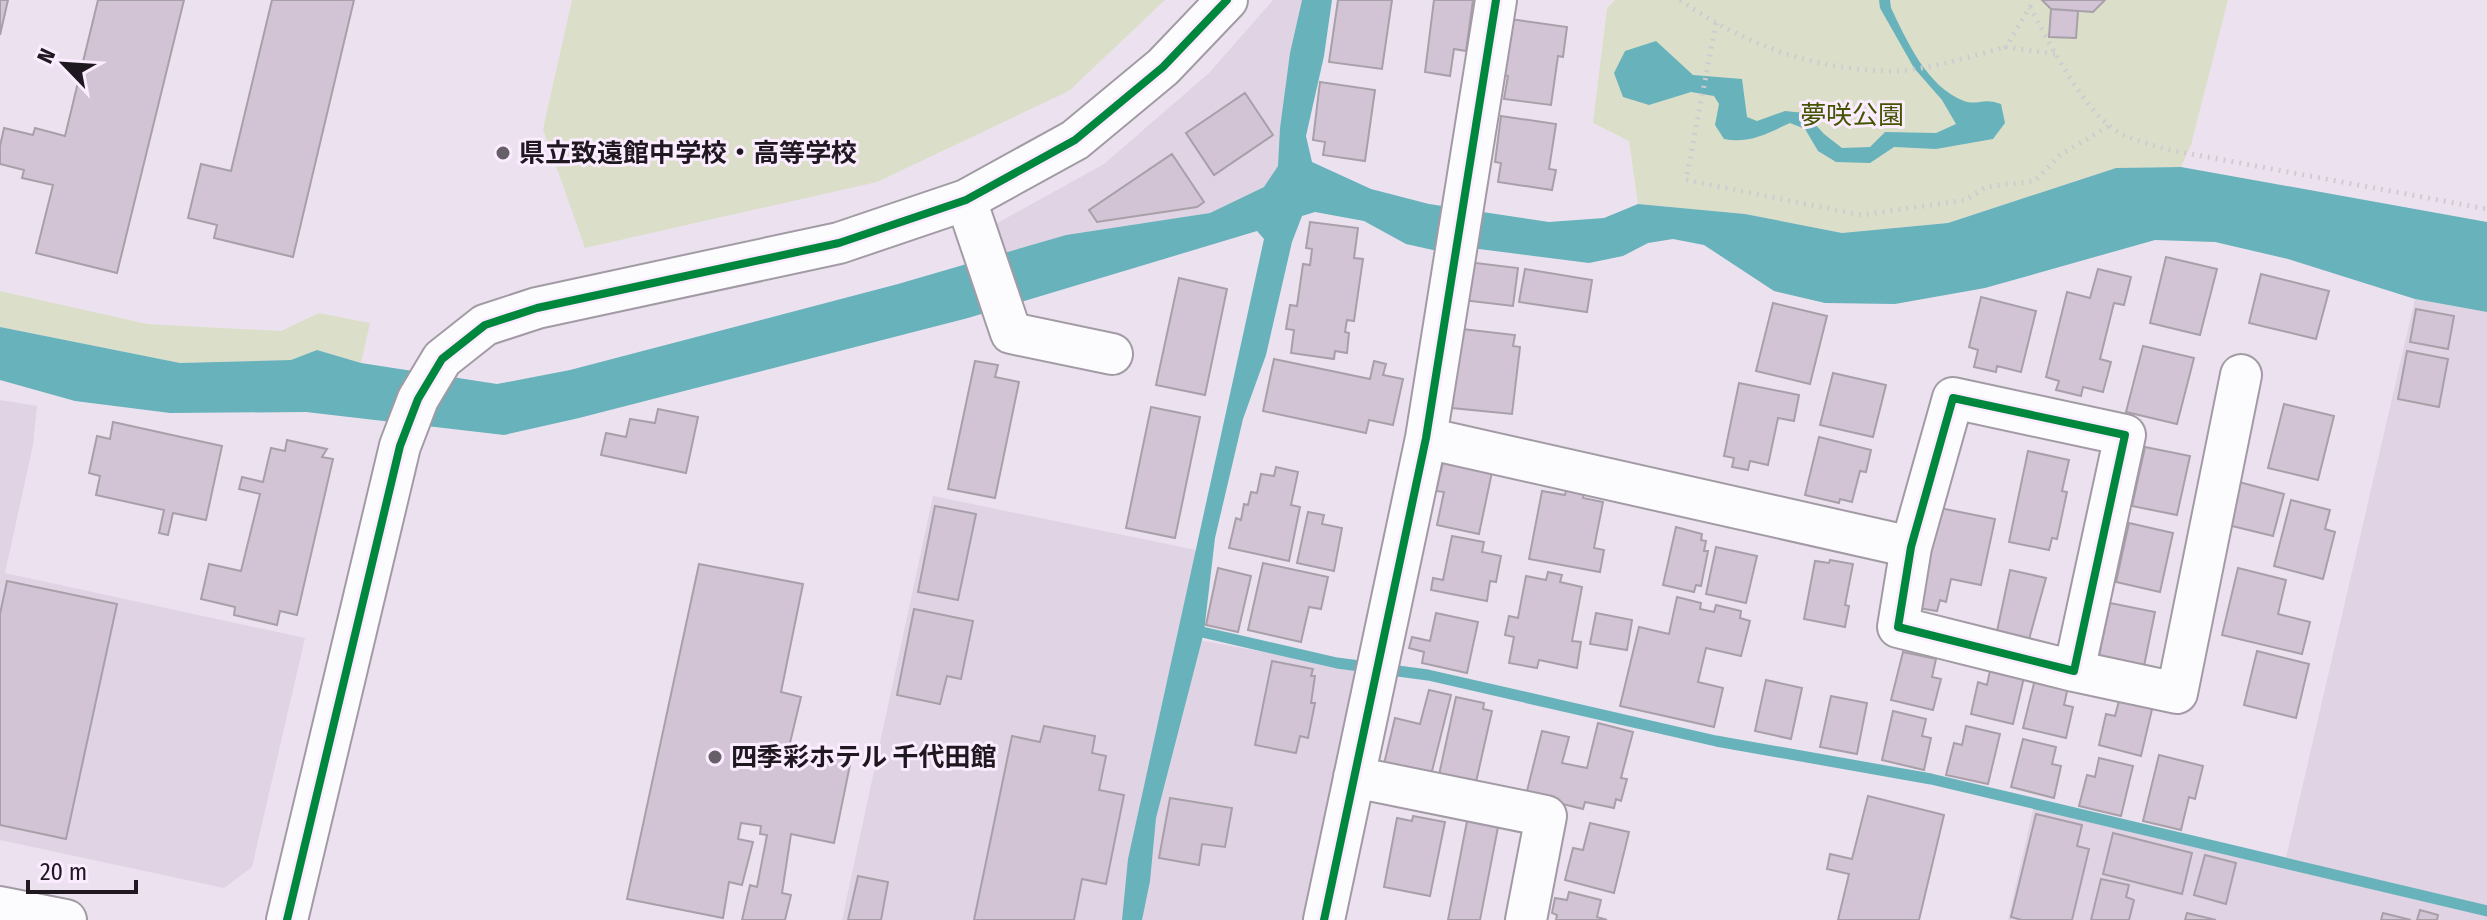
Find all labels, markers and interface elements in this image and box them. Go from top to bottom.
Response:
north arrow [24,24,104,104]
text: N [31,44,61,67]
park label: 夢咲公園 [1800,100,1904,131]
place label: 県立致遠館中学校・高等学校 [519,138,857,169]
marker: 県立致遠館中学校・高等学校 [494,144,512,162]
place label: 四季彩ホテル 千代田館 [731,742,996,773]
marker: 四季彩ホテル 千代田館 [706,748,724,766]
scale bar [28,844,136,894]
text: 20 m [40,858,87,886]

